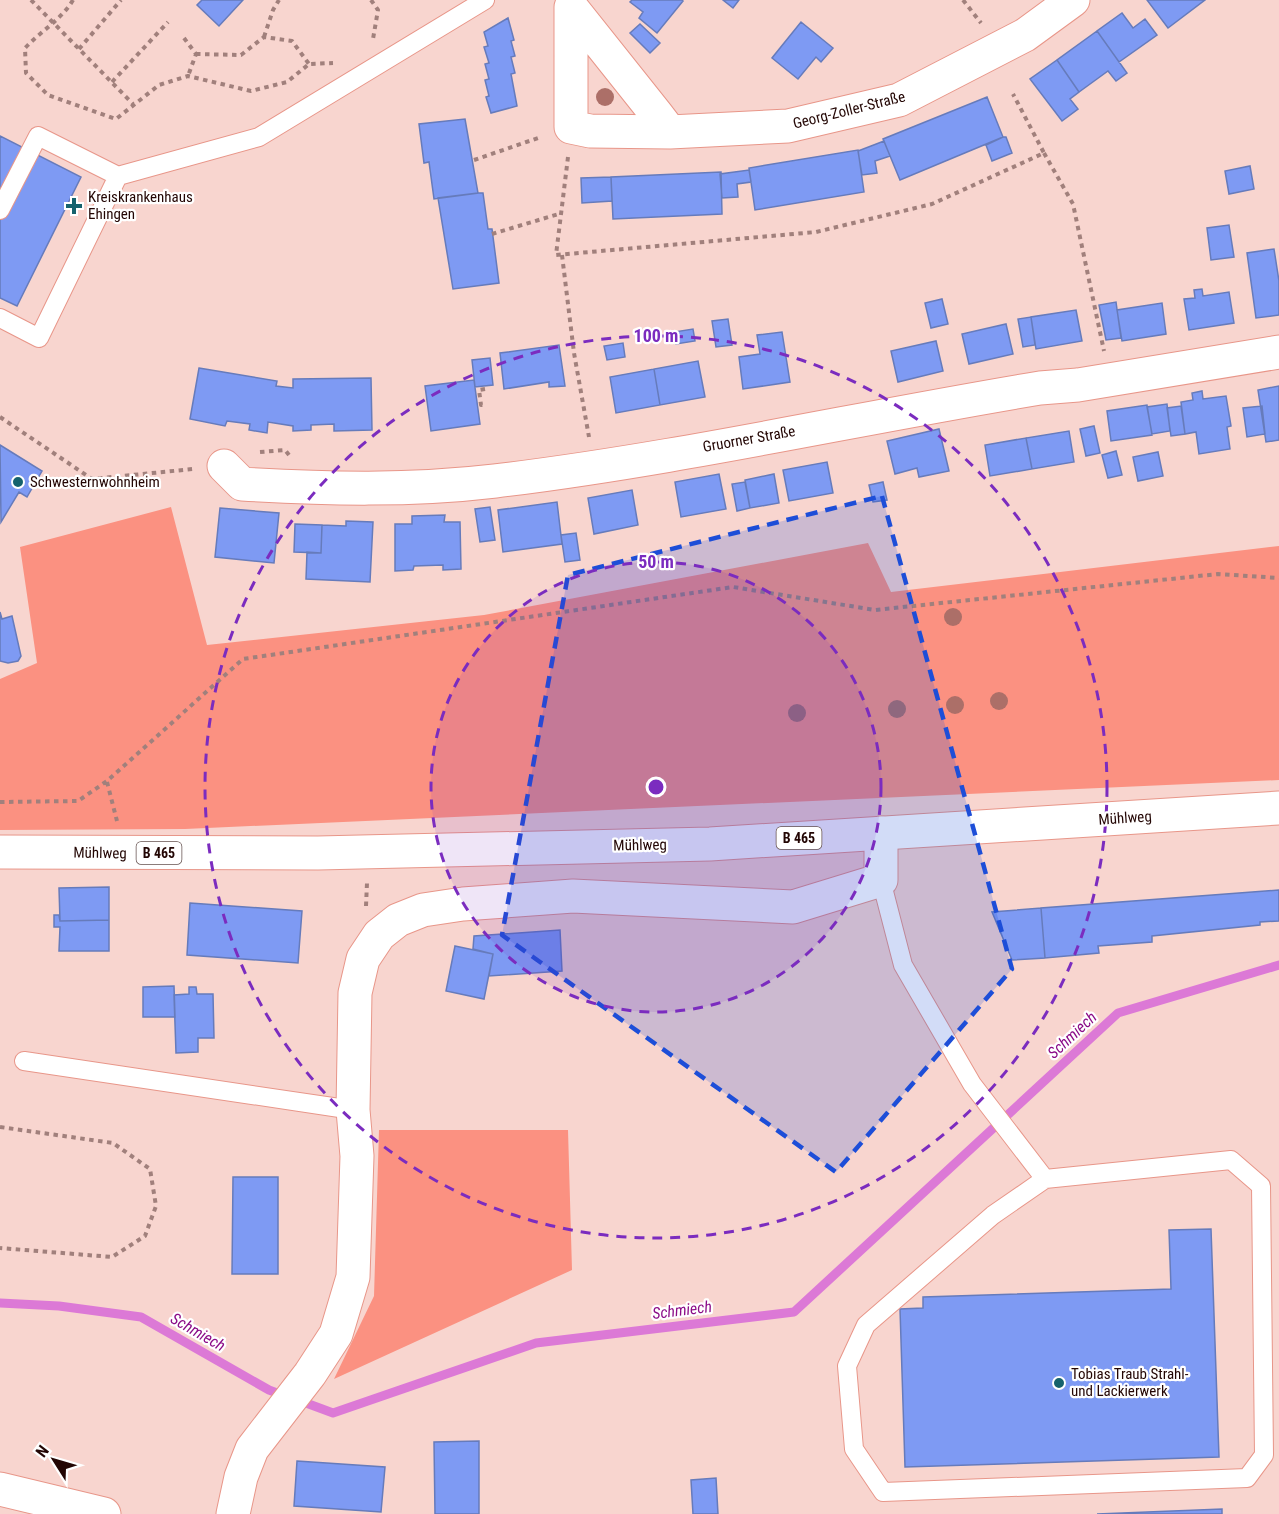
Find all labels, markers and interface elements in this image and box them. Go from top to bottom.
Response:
street label: Georg-Zoller-Straße [791,87,907,133]
place label: Kreiskrankenhaus Ehingen [88,188,193,223]
marker: Kreiskrankenhaus Ehingen [65,197,83,215]
text: 100 m [634,325,678,346]
street label: Gruorner Straße [701,422,797,456]
place label: Schwesternwohnheim [30,473,160,491]
marker: Schwesternwohnheim [11,475,25,489]
text: 50 m [638,551,674,572]
centre of rings [646,777,666,797]
street label: Mühlweg [1098,807,1152,829]
road number: B 465 [776,827,822,849]
street label: Mühlweg [613,836,667,854]
road number: B 465 [136,842,182,864]
street label: Mühlweg [73,844,127,862]
water label: Schmiech [1044,1008,1100,1062]
water label: Schmiech [651,1297,713,1323]
water label: Schmiech [167,1309,229,1355]
place label: Tobias Traub Strahl- und Lackierwerk [1071,1365,1189,1400]
marker: Tobias Traub Strahl- und Lackierwerk [1052,1376,1066,1390]
north arrow [24,1430,84,1490]
text: N [32,1442,53,1461]

